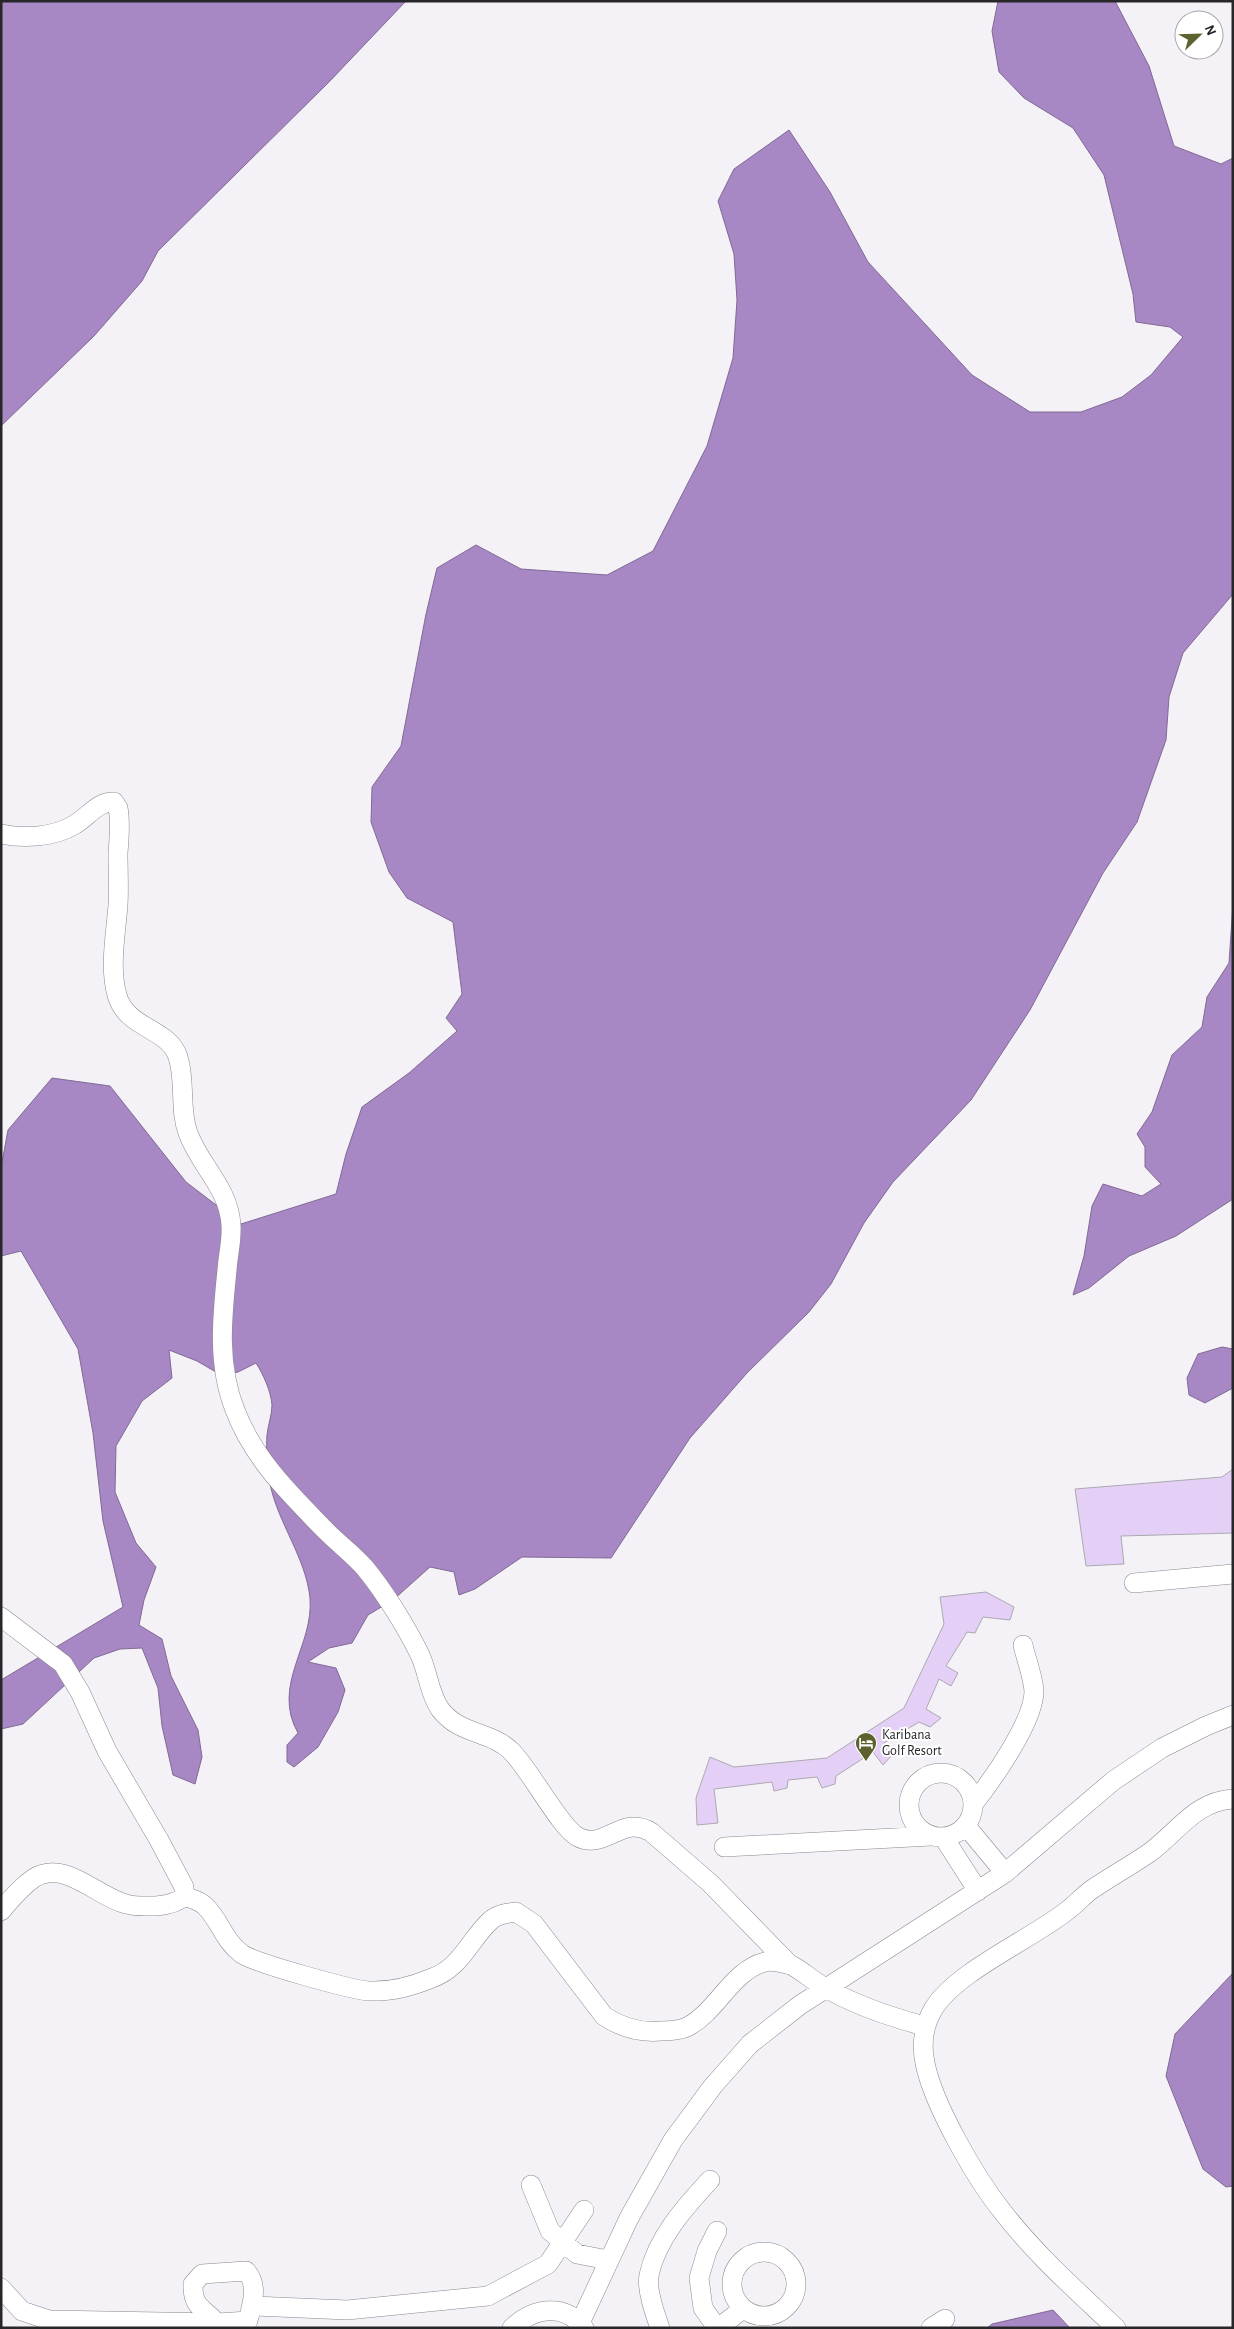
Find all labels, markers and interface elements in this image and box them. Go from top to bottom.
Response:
north arrow [1174,10,1224,60]
text: N [1202,23,1218,38]
place label: Karibana Golf Resort [882,1728,942,1758]
hotel icon: Karibana Golf Resort [854,1731,878,1762]

